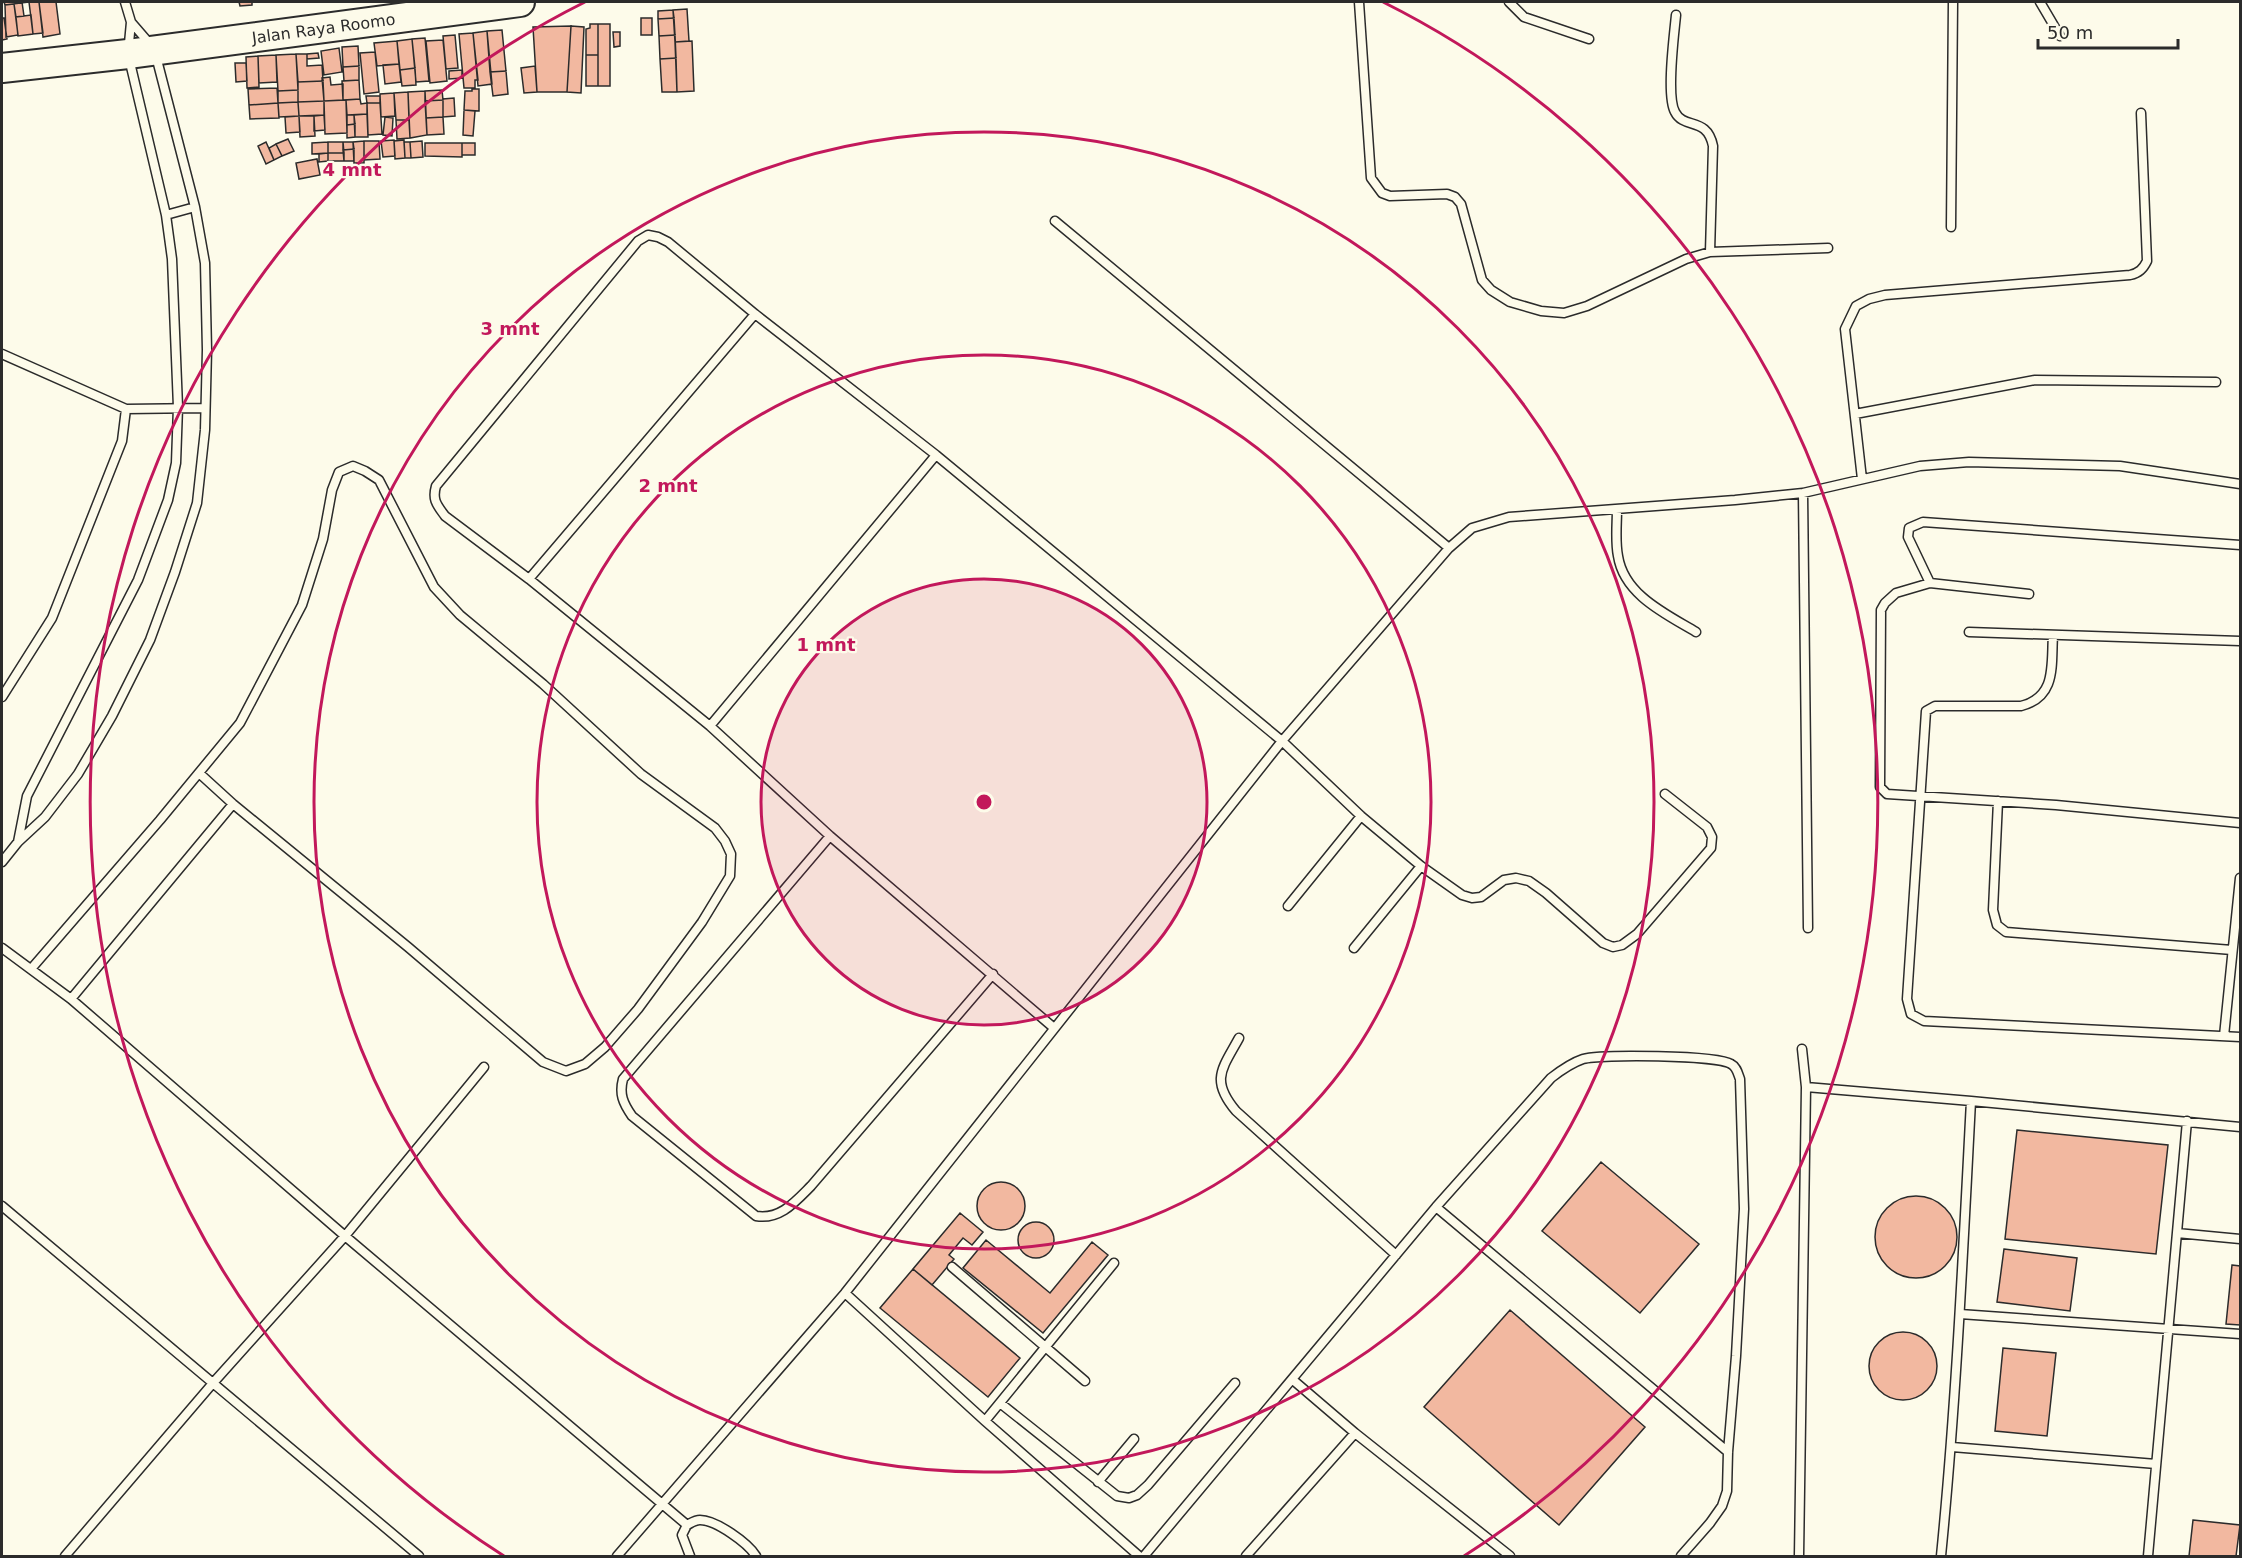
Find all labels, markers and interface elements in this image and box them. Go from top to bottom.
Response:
street label: Jalan Raya Roomo [250,9,396,47]
scale bar [2038,12,2178,50]
text: 50 m [2047,22,2093,43]
text: 4 mnt [323,159,382,180]
text: 3 mnt [481,318,540,339]
text: 2 mnt [639,475,698,496]
text: 1 mnt [797,634,856,655]
centre of rings [974,792,994,812]

